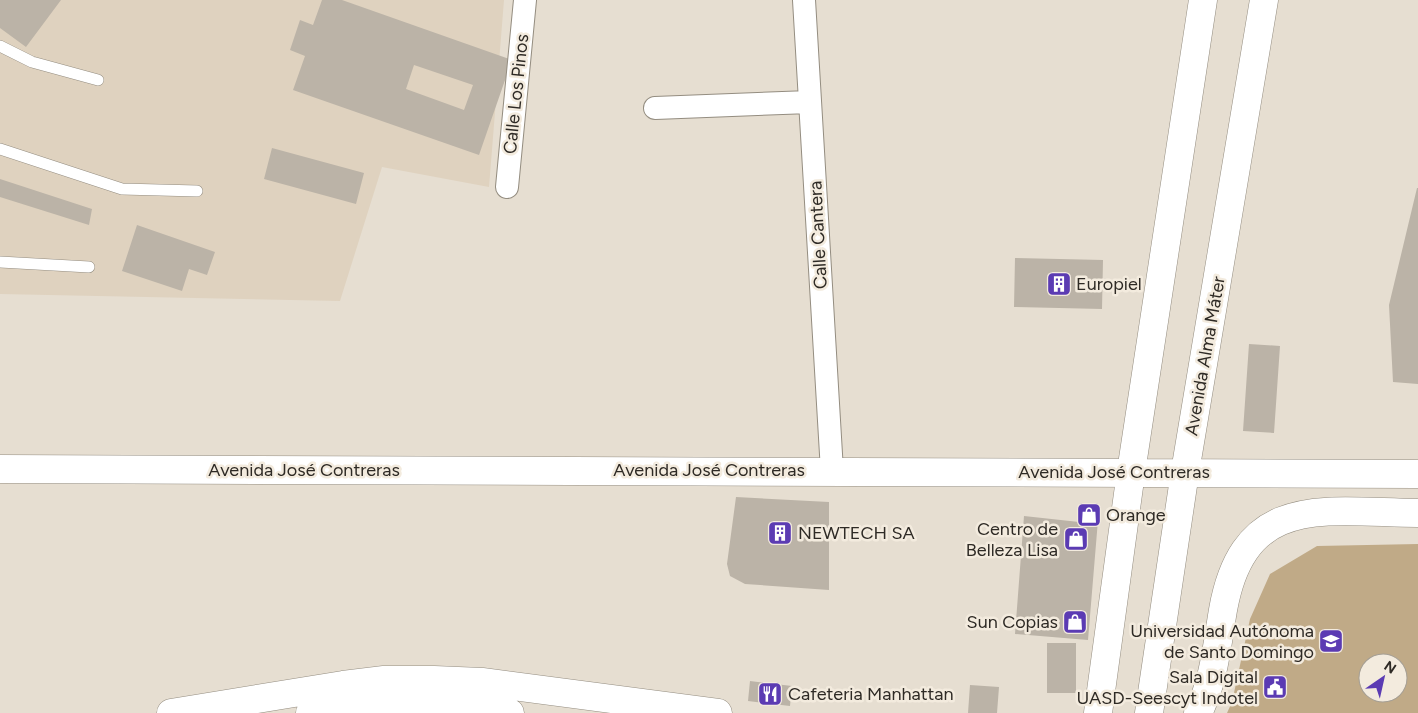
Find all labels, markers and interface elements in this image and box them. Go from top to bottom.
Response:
street label: Calle Los Pinos [499,33,533,155]
street label: Calle Cantera [804,180,832,290]
building icon: Europiel [1046,271,1072,297]
place label: Europiel [1076,273,1142,295]
street label: Avenida Alma Máter [1180,275,1230,437]
street label: Avenida José Contreras [208,459,400,481]
street label: Avenida José Contreras [613,459,805,481]
street label: Avenida José Contreras [1018,461,1210,483]
shop icon: Orange [1076,502,1102,528]
place label: Orange [1106,504,1166,526]
place label: Centro de Belleza Lisa [966,518,1058,561]
building icon: NEWTECH SA [767,520,793,546]
place label: NEWTECH SA [798,522,915,544]
shop icon: Centro de Belleza Lisa [1063,526,1089,552]
shop icon: Sun Copias [1062,609,1088,635]
place label: Sun Copias [967,611,1058,633]
place label: Universidad Autónoma de Santo Domingo [1130,620,1314,663]
school or university icon: Universidad Autónoma de Santo Domingo [1318,628,1344,654]
north arrow [1358,653,1408,703]
text: N [1381,658,1399,678]
place label: Sala Digital UASD-Seescyt Indotel [1076,666,1258,709]
public building icon: Sala Digital UASD-Seescyt Indotel [1262,674,1288,700]
restaurant icon: Cafeteria Manhattan [757,681,783,707]
place label: Cafeteria Manhattan [788,683,954,705]

